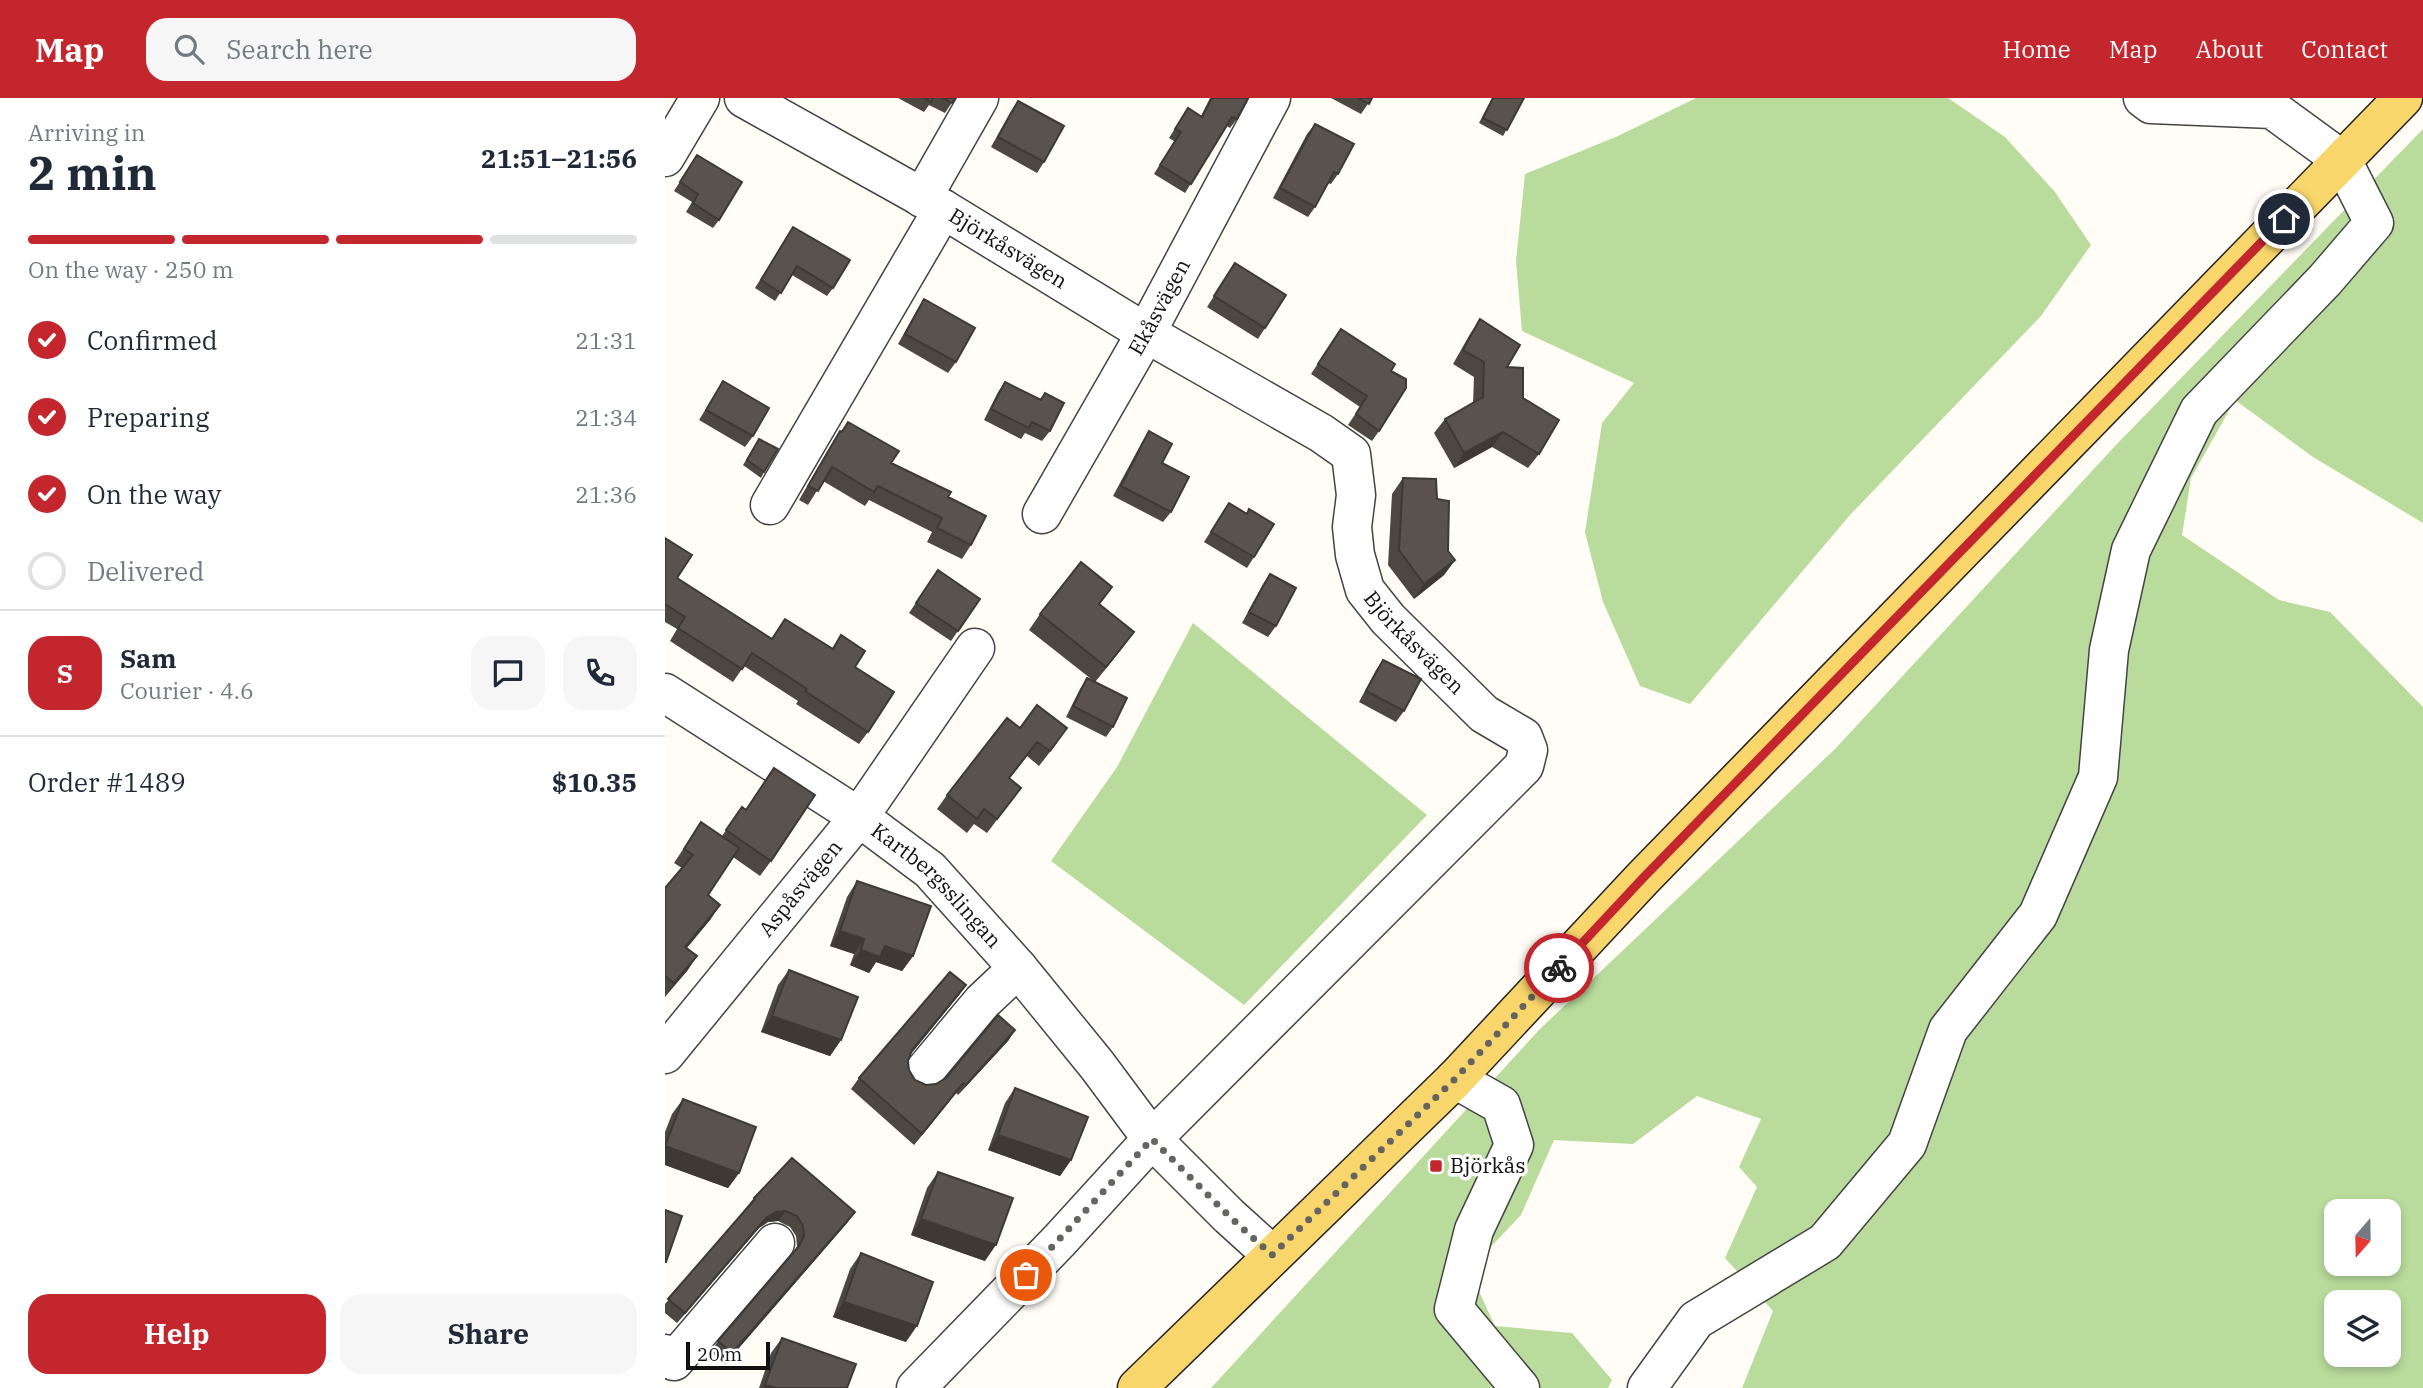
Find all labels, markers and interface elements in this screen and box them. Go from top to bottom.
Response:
search box [146,18,636,81]
text: Map [35,28,104,71]
icon: search [170,30,208,68]
text: Search here [226,32,373,66]
text: Home [2003,33,2071,65]
text: Map [2109,33,2157,65]
text: About [2195,33,2263,65]
text: Contact [2301,33,2388,65]
text: Arriving in [28,117,145,147]
text: 21:51–21:56 [481,141,637,175]
text: 2 min [28,143,157,203]
pin [2254,189,2314,249]
icon: home [2265,200,2303,238]
street label: Björkåsvägen [944,201,1073,295]
text: On the way · 250 m [28,254,234,284]
street label: Ekåsvägen [1121,254,1196,360]
icon: check [28,321,66,359]
text: Confirmed [87,323,218,357]
text: 21:31 [575,325,637,355]
icon: check [28,398,66,436]
text: Preparing [87,400,209,434]
text: 21:34 [575,402,637,432]
icon: check [28,475,66,513]
text: On the way [87,477,221,511]
text: 21:36 [575,479,637,509]
text: Delivered [87,554,204,588]
street label: Björkåsvägen [1358,585,1471,700]
button: chat [471,636,545,710]
button: phone [563,636,637,710]
text: Sam [120,641,176,675]
text: S [57,656,73,690]
text: Courier · 4.6 [120,675,254,705]
text: Order #1489 [28,765,186,799]
text: $10.35 [552,765,637,799]
street label: Kartbergsslingan [866,816,1008,953]
street label: Aspåsvägen [752,833,848,942]
courier [1524,933,1594,1003]
icon: bike [1540,949,1578,987]
place label: Björkås [1450,1151,1526,1179]
marker: Björkås [1428,1158,1444,1174]
north arrow [2324,1199,2401,1276]
map controls [2324,1199,2401,1367]
pin [996,1245,1056,1305]
icon: bag [1007,1256,1045,1294]
button: layers [2324,1290,2401,1367]
button: Help [28,1294,326,1374]
button: Share [340,1294,637,1374]
scale bar [686,1339,770,1371]
text: 20 m [697,1342,742,1366]

